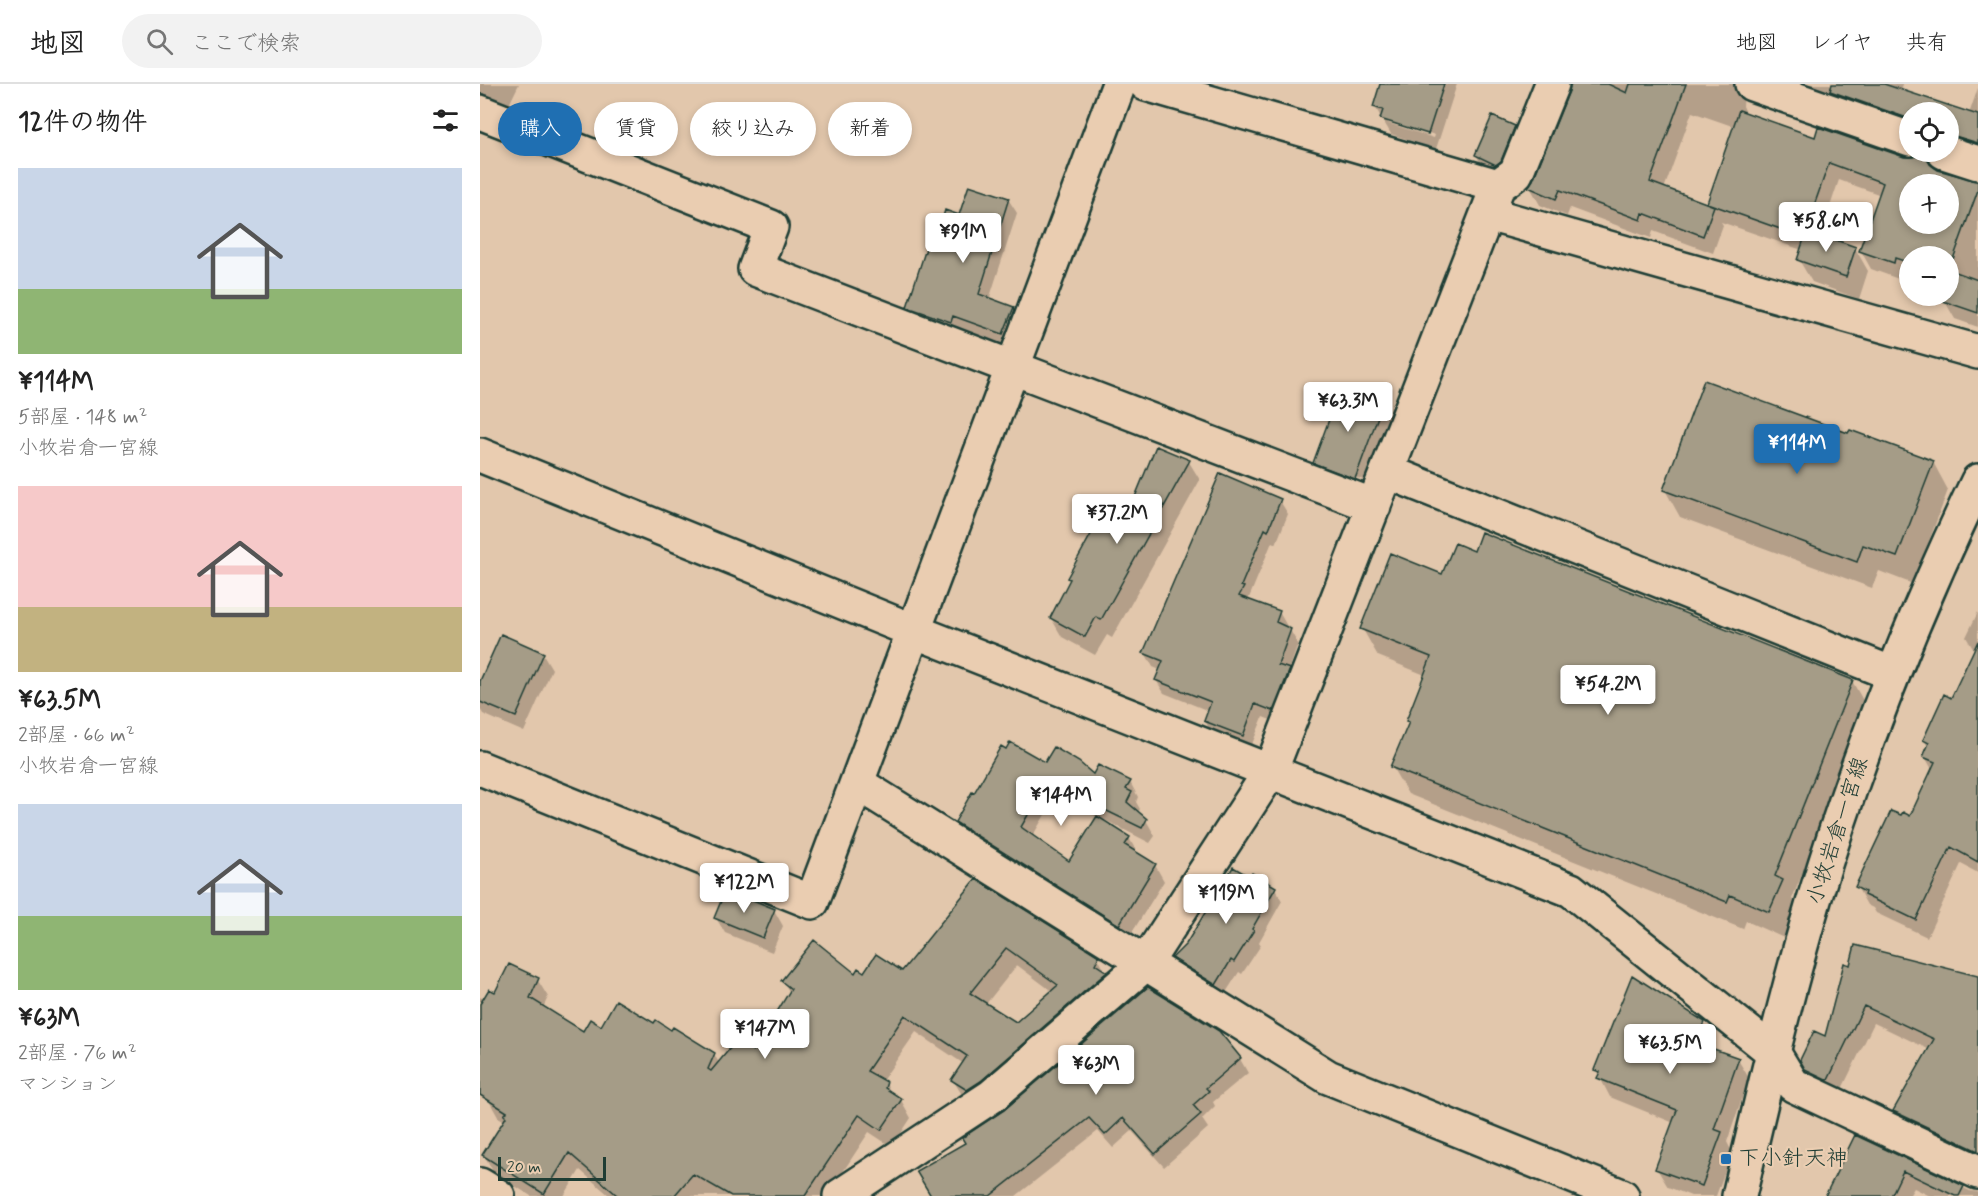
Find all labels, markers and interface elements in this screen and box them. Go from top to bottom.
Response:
search box [122,14,542,68]
icon: search [143,25,176,58]
text: 地図 [30,26,86,63]
text: 地図 [1736,29,1778,57]
text: レイヤ [1811,29,1873,57]
text: 共有 [1906,29,1948,57]
text: ここで検索 [191,30,301,58]
chip: 購入 [498,102,582,156]
chip: 賃貸 [594,102,678,156]
chip: 絞り込み [690,102,816,156]
chip: 新着 [828,102,912,156]
map controls [1899,102,1959,306]
button: locate [1899,102,1959,162]
icon: filters [429,104,462,137]
text: 12件の物件 [18,106,147,140]
button: + [1899,174,1959,234]
pin: ¥58.6M [1777,202,1875,253]
icon: home [186,207,294,315]
text: ¥58.6M [1793,208,1859,235]
pin: ¥91M [927,213,999,264]
text: ¥91M [939,219,987,246]
button: − [1899,246,1959,306]
text: ¥114M [18,366,94,400]
pin: ¥63.3M [1299,382,1397,433]
text: ¥63.3M [1318,388,1378,415]
text: 5部屋 · 148 m² [18,404,147,431]
pin: ¥114M [1755,424,1839,475]
text: ¥114M [1768,430,1826,457]
text: 小牧岩倉一宮線 [18,435,158,462]
pin: ¥37.2M [1068,494,1166,545]
text: ¥37.2M [1086,500,1148,527]
icon: home [186,525,294,633]
pin: ¥54.2M [1559,665,1657,716]
text: ¥54.2M [1574,671,1642,698]
text: ¥63.5M [18,684,101,718]
text: 2部屋 · 66 m² [18,722,135,749]
text: 小牧岩倉一宮線 [18,753,158,780]
street label: 小牧岩倉一宮線 [1801,753,1875,909]
pin: ¥144M [1019,776,1103,827]
text: ¥144M [1030,782,1092,809]
icon: home [186,843,294,951]
pin: ¥122M [702,863,786,914]
text: ¥122M [714,869,774,896]
pin: ¥119M [1184,874,1268,925]
text: ¥119M [1197,880,1255,907]
text: ¥63M [18,1002,80,1036]
pin: ¥147M [723,1009,807,1060]
text: ¥147M [734,1015,796,1042]
pin: ¥63.5M [1621,1024,1719,1075]
text: ¥63.5M [1638,1030,1702,1057]
text: 2部屋 · 76 m² [18,1040,137,1067]
pin: ¥63M [1060,1045,1132,1096]
text: ¥63M [1072,1051,1120,1078]
text: マンション [18,1071,117,1098]
place label: 下小針天神 [1738,1145,1848,1173]
marker: 下小針天神 [1719,1152,1733,1166]
scale bar [498,1154,606,1182]
text: 20 m [507,1157,541,1178]

